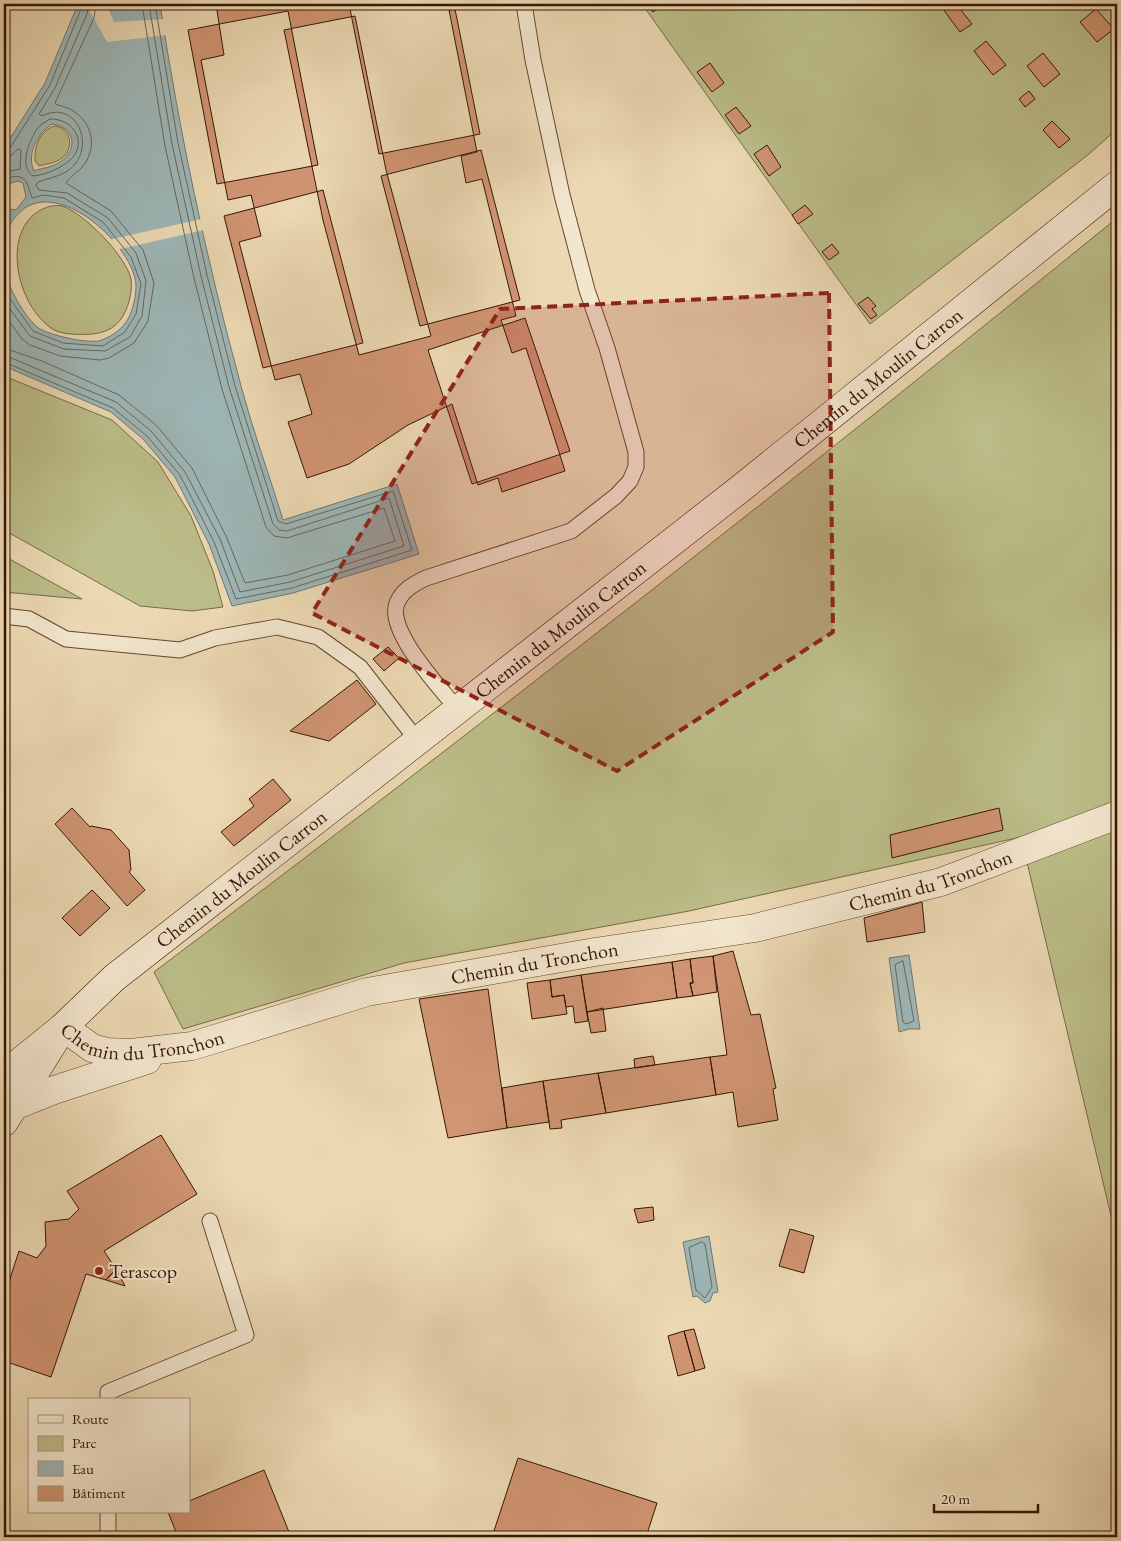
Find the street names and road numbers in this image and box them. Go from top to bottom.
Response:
street label: Chemin du Moulin Carron [788,301,968,454]
street label: Chemin du Moulin Carron [469,554,652,704]
street label: Chemin du Moulin Carron [150,803,332,954]
street label: Chemin du Tronchon [846,843,1016,917]
street label: Chemin du Tronchon [449,936,620,990]
street label: Chemin du Tronchon [56,1017,228,1066]

